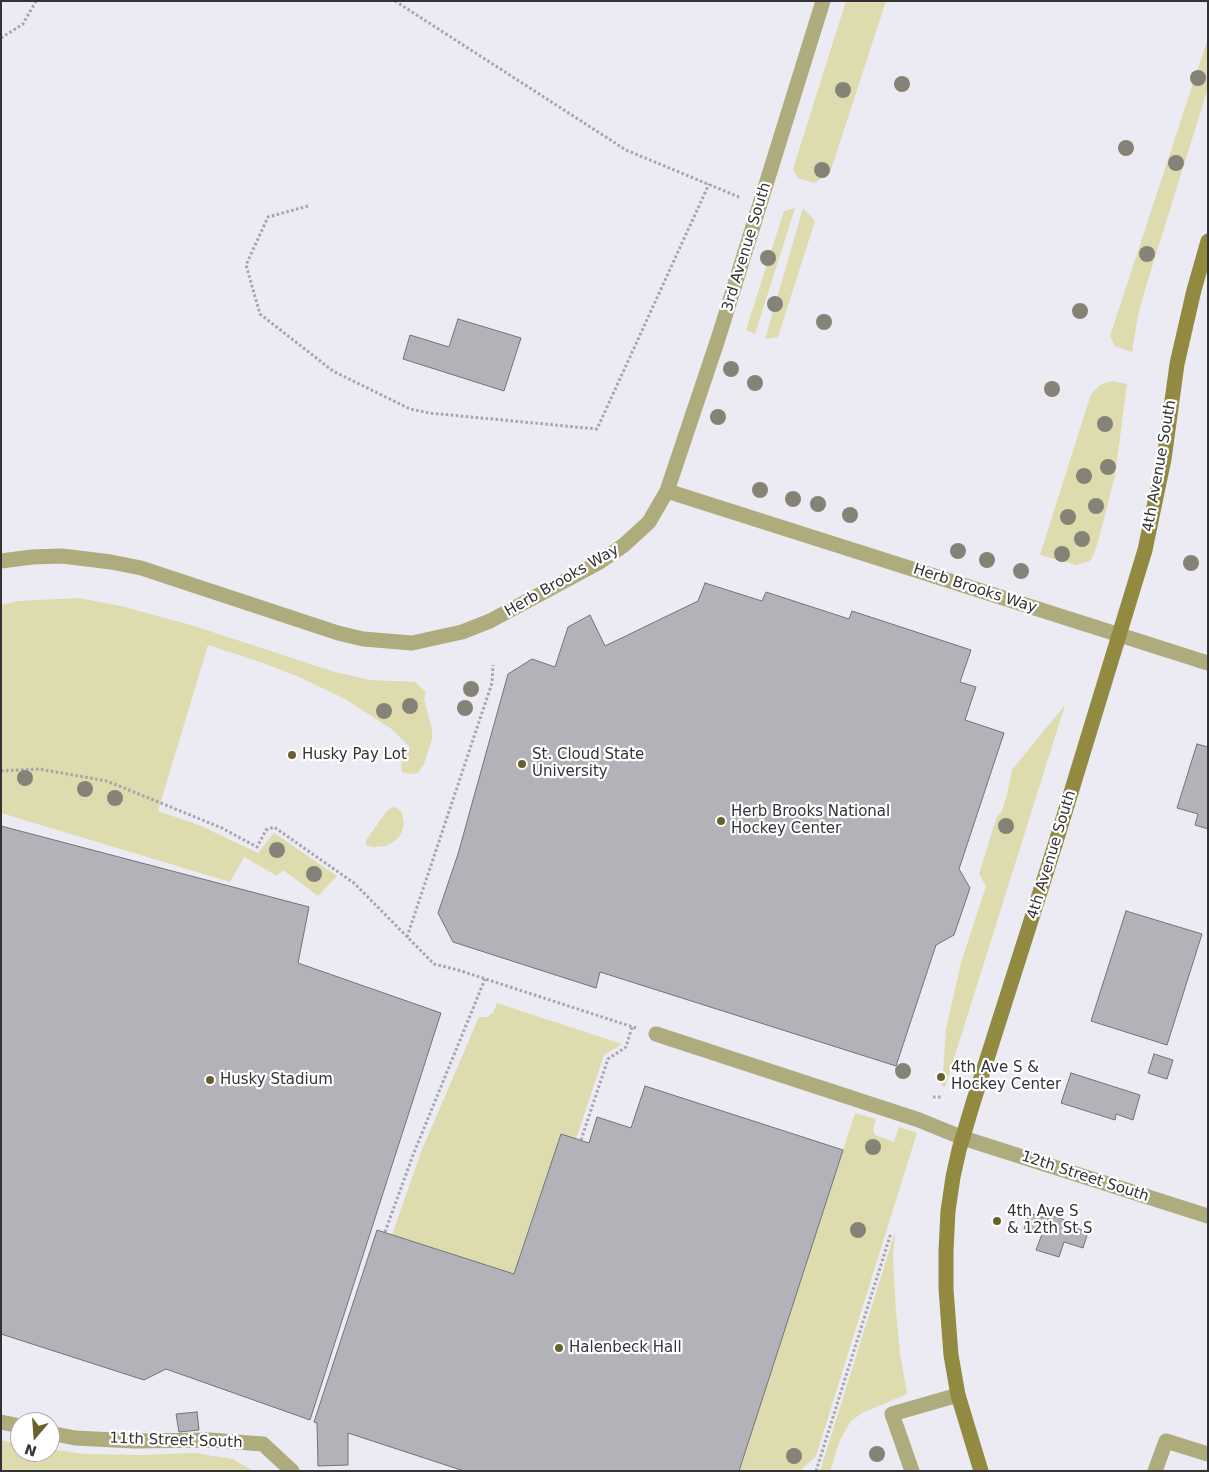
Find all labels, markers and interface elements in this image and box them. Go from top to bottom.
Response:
street label: 3rd Avenue South [719,180,775,314]
street label: 4th Avenue South [1140,399,1180,533]
street label: Herb Brooks Way [502,541,622,621]
street label: Herb Brooks Way [911,561,1039,617]
place label: Husky Pay Lot [302,746,407,764]
place label: St. Cloud State University [532,746,644,781]
marker: Husky Pay Lot [286,749,298,761]
marker: St. Cloud State University [516,758,528,770]
street label: 4th Avenue South [1024,788,1080,922]
place label: Herb Brooks National Hockey Center [731,803,890,838]
marker: Herb Brooks National Hockey Center [715,815,727,827]
place label: 4th Ave S & Hockey Center [951,1059,1061,1094]
place label: Husky Stadium [220,1071,333,1089]
marker: 4th Ave S & Hockey Center [935,1071,947,1083]
marker: Husky Stadium [204,1074,216,1086]
street label: 12th Street South [1019,1148,1151,1206]
place label: 4th Ave S & 12th St S [1007,1203,1092,1238]
marker: 4th Ave S & 12th St S [991,1215,1003,1227]
place label: Halenbeck Hall [569,1339,682,1357]
marker: Halenbeck Hall [553,1342,565,1354]
north arrow [10,1412,60,1462]
street label: 11th Street South [109,1430,243,1452]
text: N [23,1441,39,1460]

